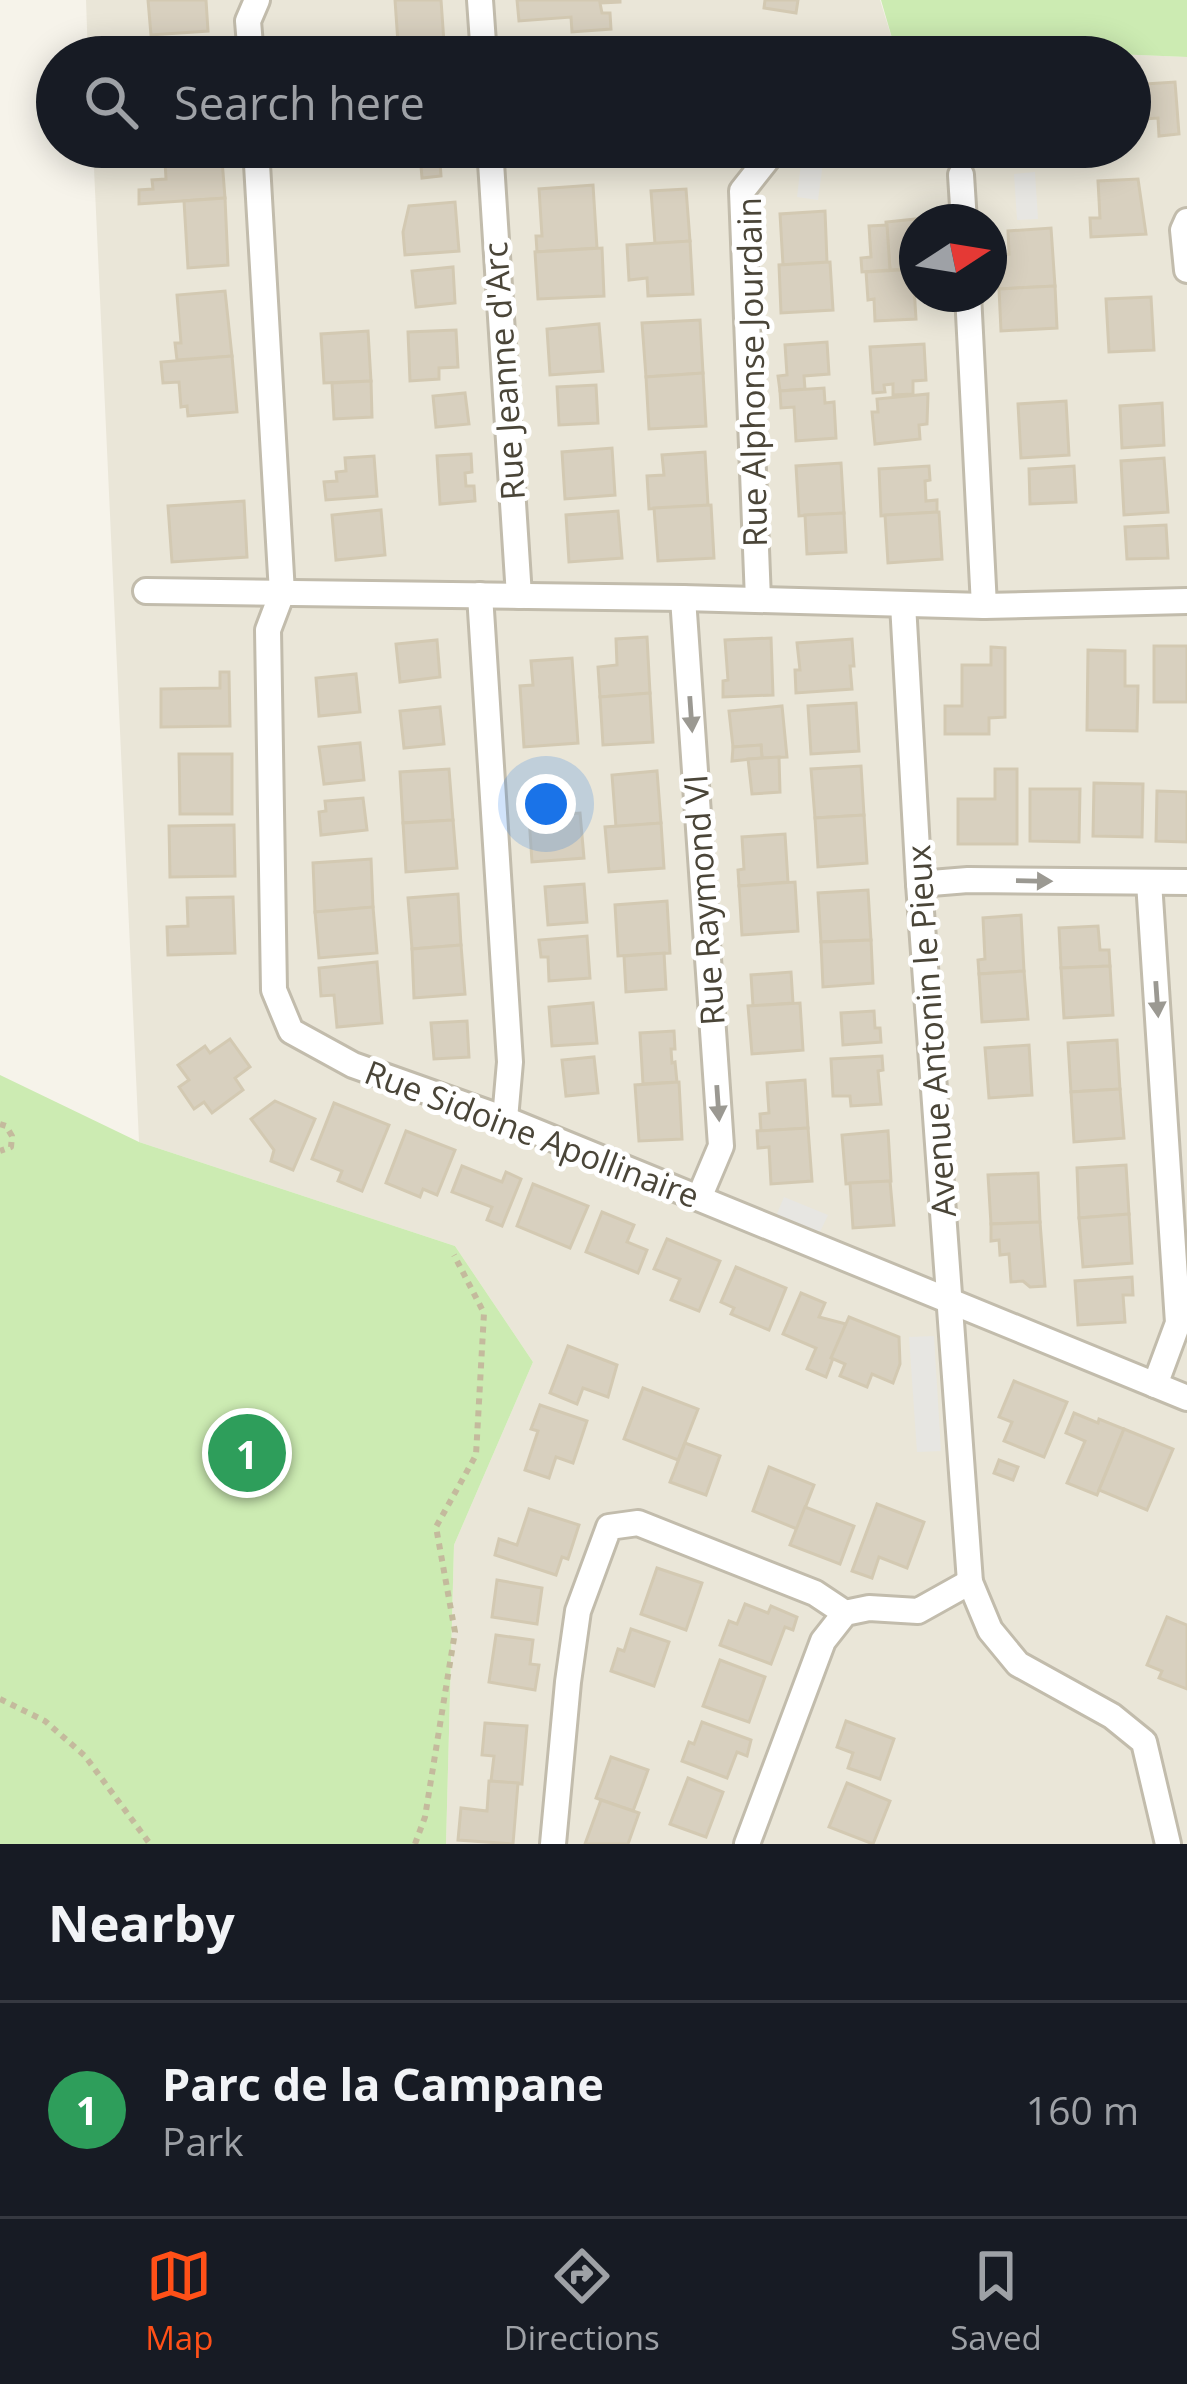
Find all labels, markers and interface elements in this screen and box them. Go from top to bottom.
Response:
search box [36,36,1151,168]
icon: search [78,69,144,135]
text: Search here [174,72,425,133]
street label: Rue Alphonse Jourdain [726,197,777,547]
north arrow [899,204,1007,312]
street label: Rue Jeanne d'Arc [472,240,535,502]
one-way arrow [682,696,701,733]
street label: Rue Raymond VI [672,773,735,1027]
your location [516,774,576,834]
street label: Avenue Antonin le Pieux [895,843,966,1219]
one-way arrow [1016,871,1054,890]
one-way arrow [1147,981,1166,1018]
street label: Rue Sidoine Apollinaire [359,1049,706,1218]
one-way arrow [709,1085,728,1122]
pin: 1 [208,1408,286,1498]
text: Nearby [48,1887,235,1957]
text: Parc de la Campane [162,2053,604,2114]
text: 1 [76,2083,98,2136]
text: 160 m [1026,2083,1139,2136]
text: Park [162,2114,244,2167]
tab: Map [145,2243,213,2360]
tab: Directions [504,2243,660,2360]
tab: Saved [950,2243,1042,2360]

